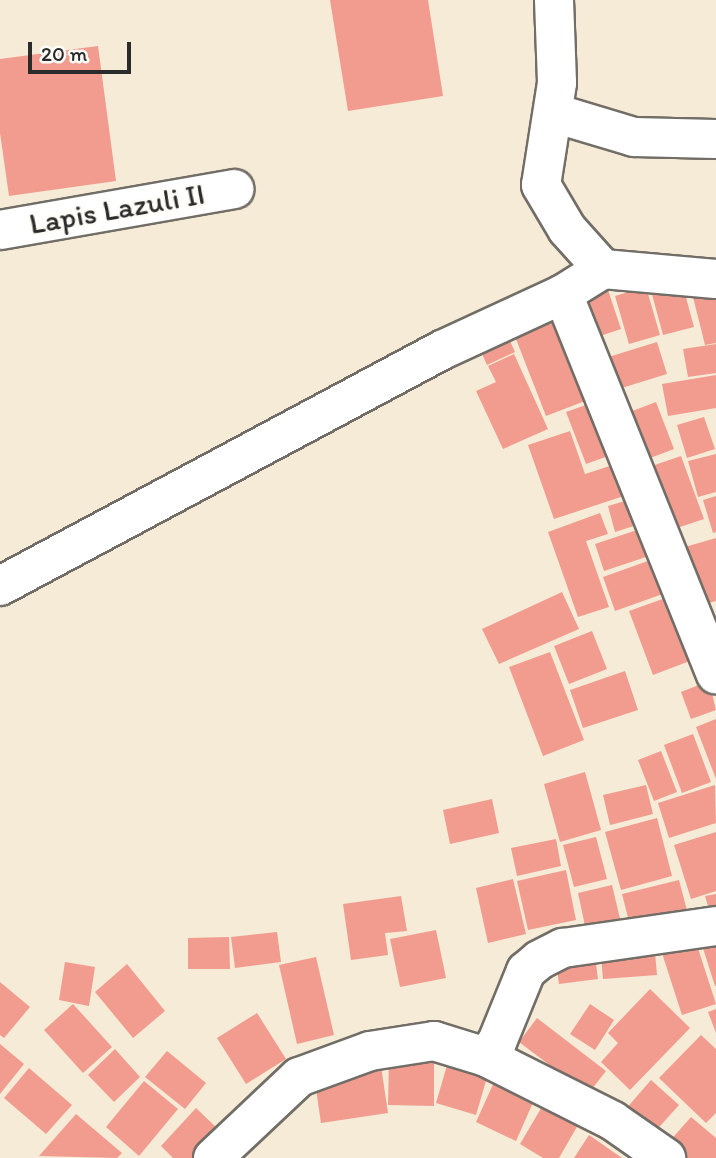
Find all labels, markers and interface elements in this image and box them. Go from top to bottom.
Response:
scale bar [32,28,135,72]
text: 20 m [41,41,87,66]
street label: Lapis Lazuli II [27,176,207,242]

